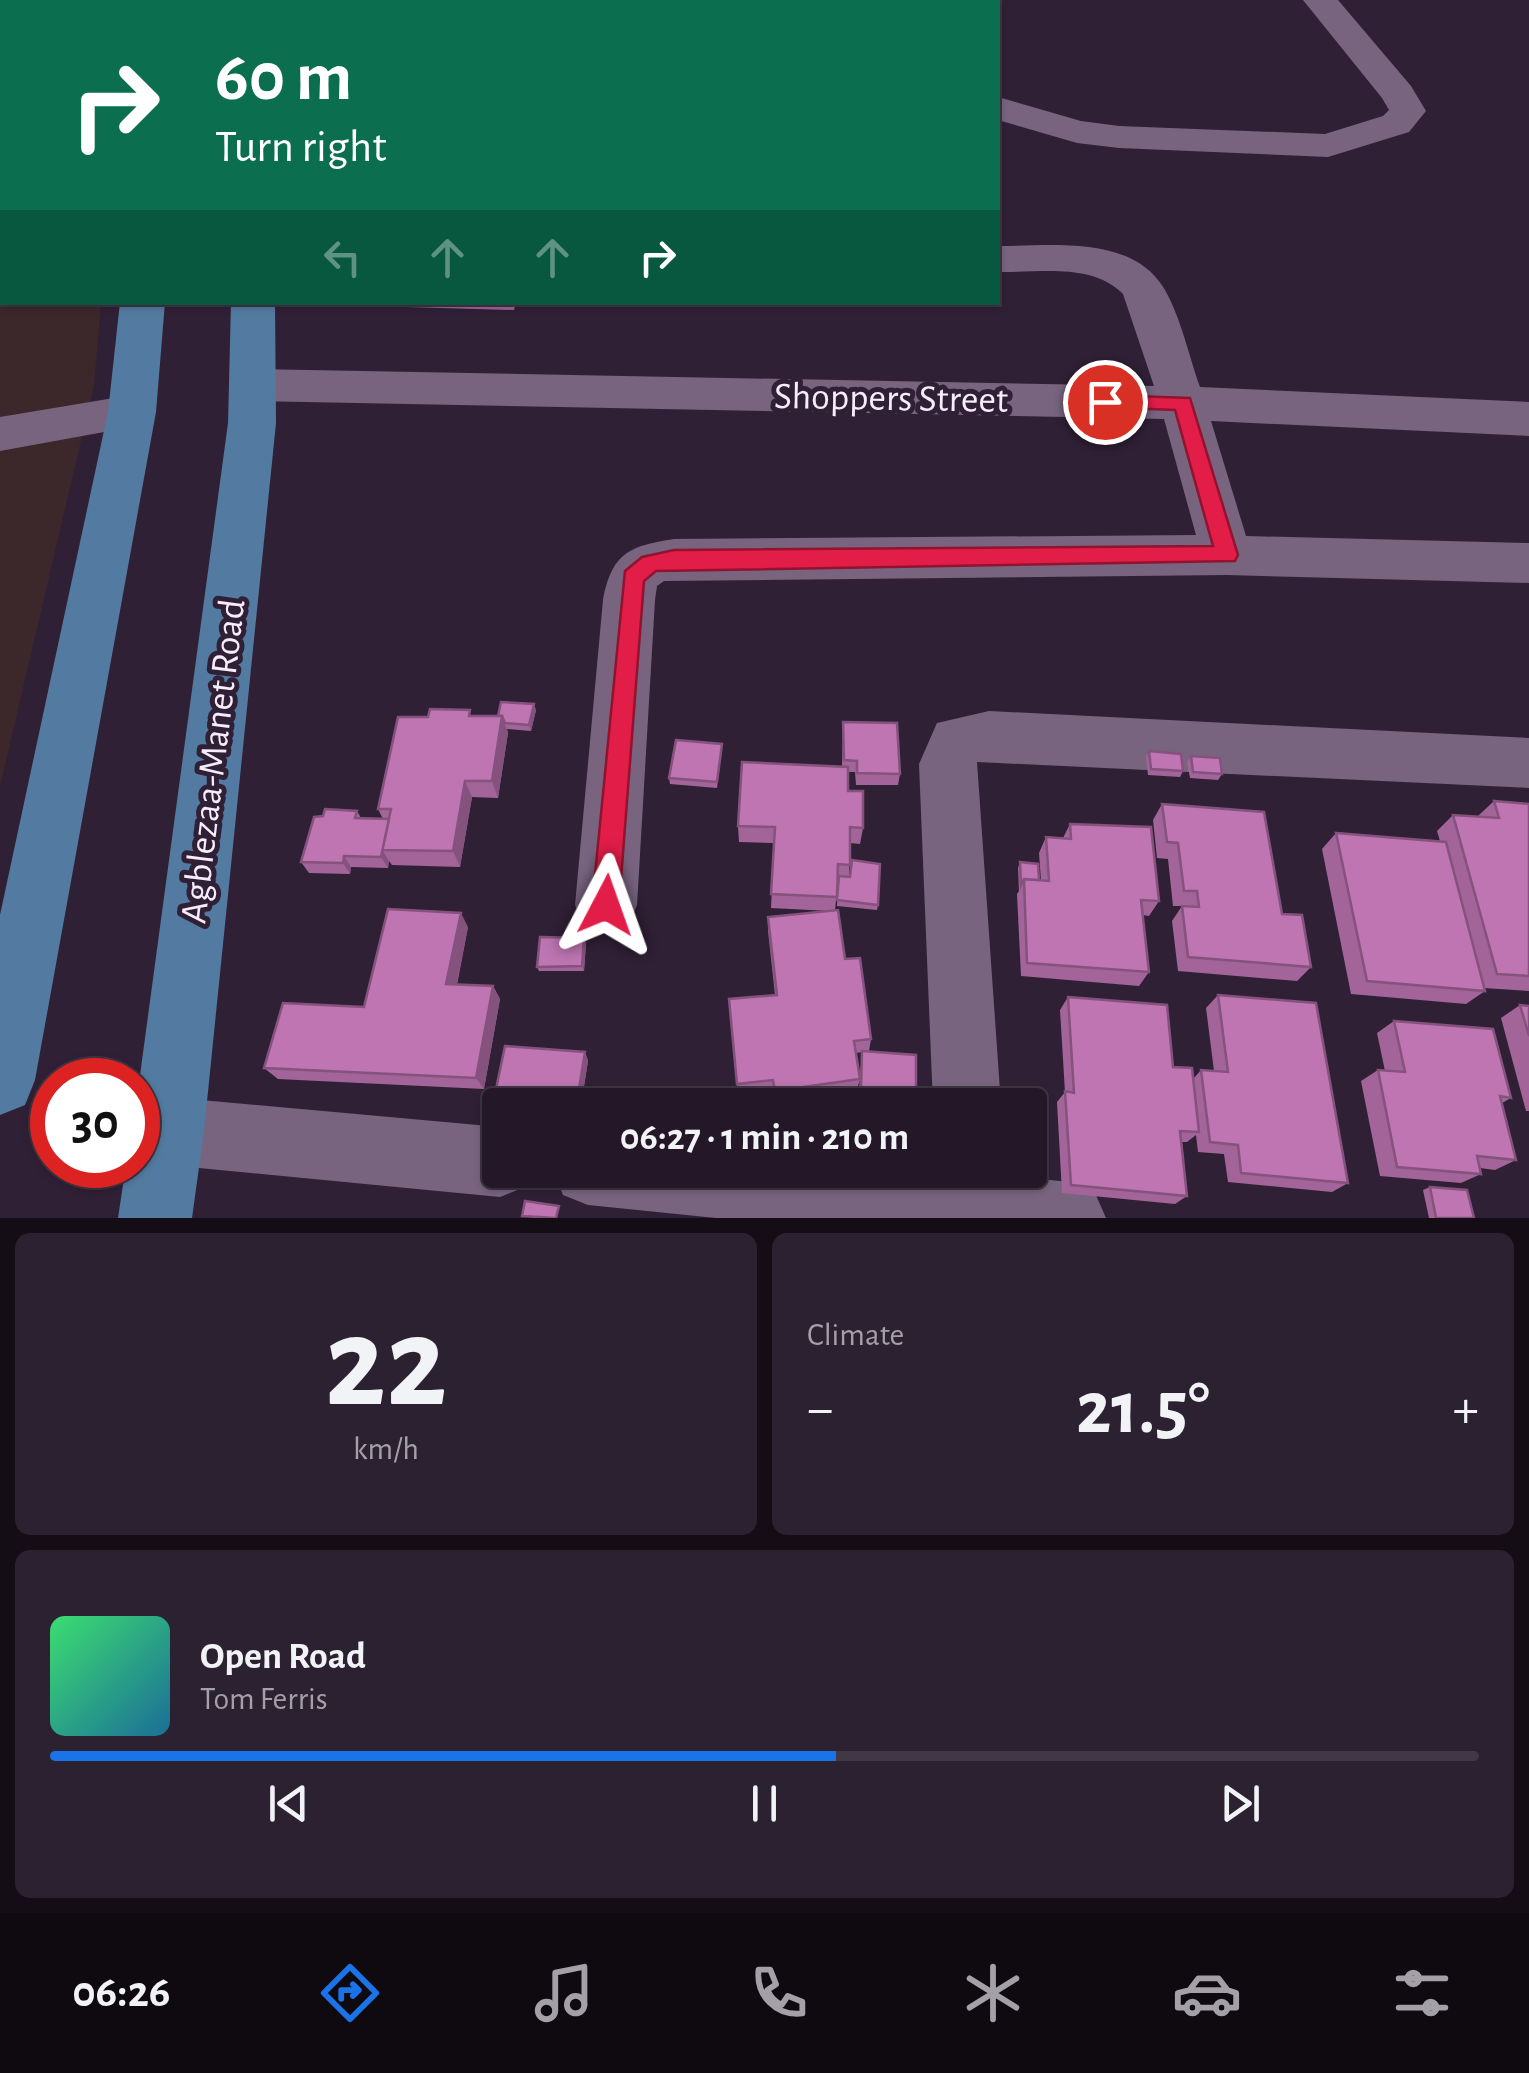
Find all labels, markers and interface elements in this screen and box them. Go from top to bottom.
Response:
icon: right [50,40,180,170]
text: 60 m [215,43,352,113]
text: Turn right [215,125,387,170]
icon: left [315,230,370,285]
icon: ahead [420,230,475,285]
icon: ahead [525,230,580,285]
icon: right [630,230,685,285]
pin [1063,360,1148,445]
icon: arrive [1078,375,1133,430]
street label: Shoppers Street [774,378,1008,420]
street label: Agblezaa-Manet Road [175,597,253,925]
position arrow [554,853,658,957]
speed limit sign: 30 [30,1058,160,1188]
text: 06:27 · 1 min · 210 m [620,1119,909,1157]
text: 22 [325,1300,447,1430]
text: Climate [807,1319,904,1351]
text: 21.5° [1076,1372,1210,1447]
text: − [807,1382,833,1437]
text: + [1453,1382,1479,1437]
text: km/h [353,1433,419,1465]
text: Open Road [200,1638,366,1676]
text: Tom Ferris [200,1683,328,1715]
icon: previous [261,1776,316,1831]
icon: pause [737,1776,792,1831]
icon: next [1213,1776,1268,1831]
icon: directions [315,1958,385,2028]
icon: music [529,1958,599,2028]
icon: phone [744,1958,814,2028]
icon: climate [958,1958,1028,2028]
icon: car [1172,1958,1242,2028]
icon: filters [1387,1958,1457,2028]
text: 06:26 [72,1970,171,2015]

